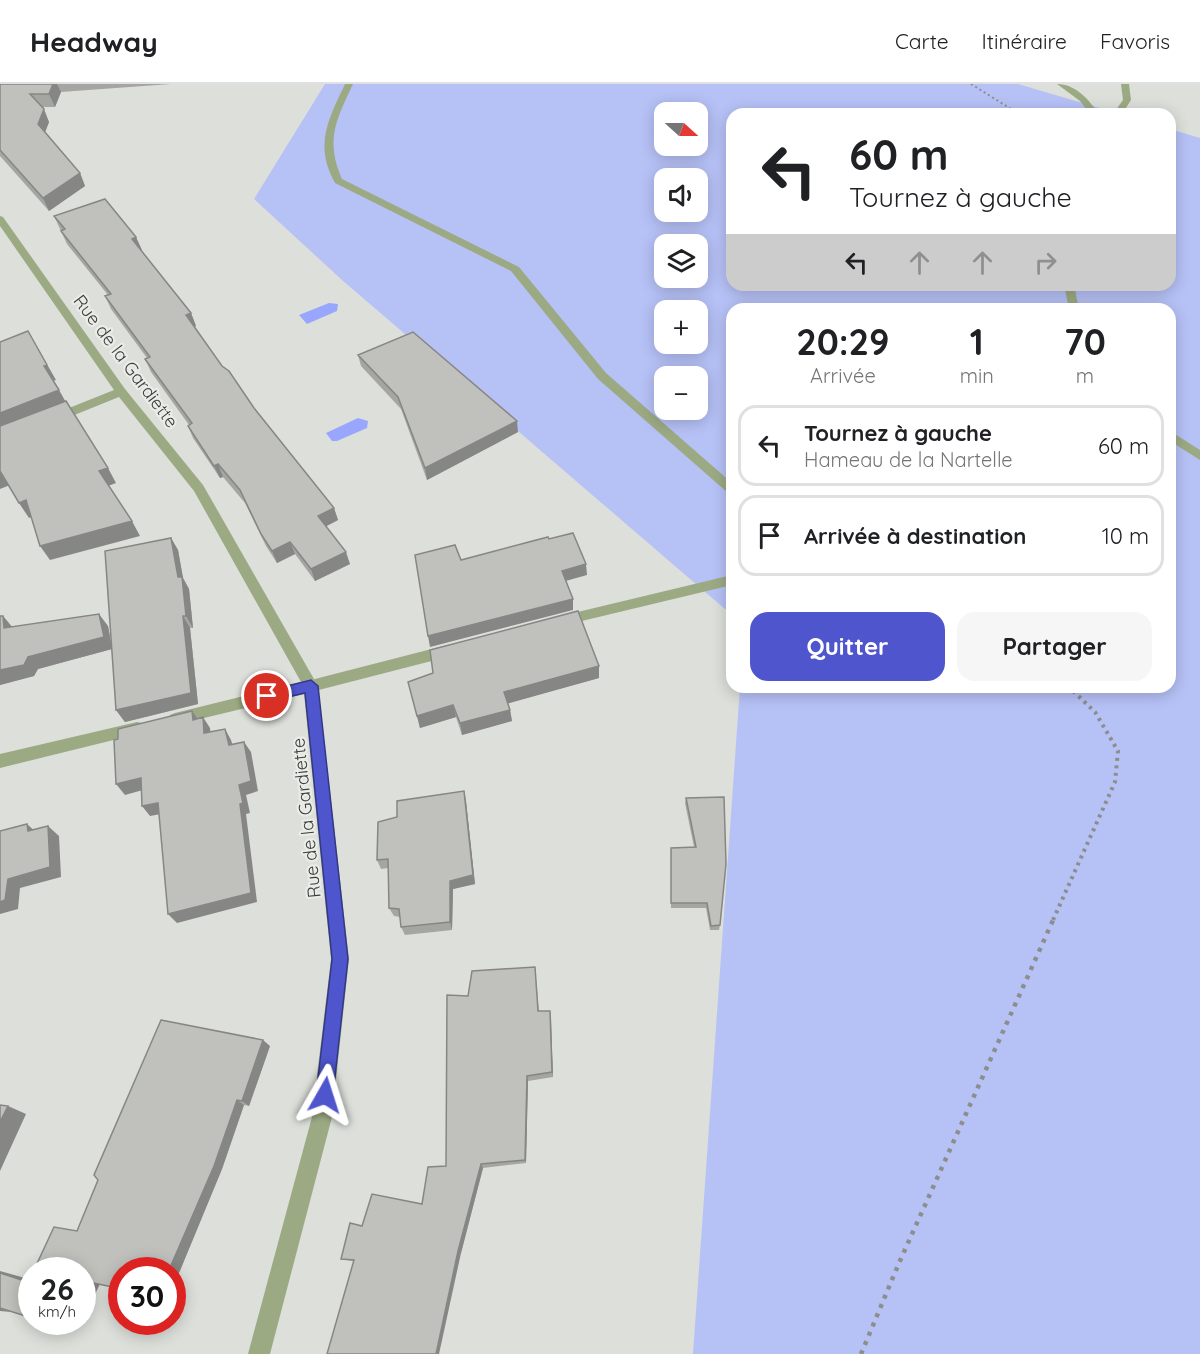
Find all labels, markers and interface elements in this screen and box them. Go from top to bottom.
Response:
text: Headway [30,24,158,59]
text: Carte [895,28,949,54]
text: Itinéraire [982,28,1067,54]
text: Favoris [1100,28,1170,54]
north arrow [654,102,708,156]
map controls [654,102,708,420]
text: 60 m [849,128,949,181]
icon: left [750,132,828,210]
button: sound [654,168,708,222]
text: Tournez à gauche [849,180,1072,214]
button: layers [654,234,708,288]
icon: left [840,246,873,279]
icon: ahead [903,246,936,279]
icon: ahead [966,246,999,279]
icon: right [1029,246,1062,279]
street label: Rue de la Gardiette [68,290,184,432]
button: + [654,300,708,354]
text: 20:29 [796,319,890,364]
text: 1 [970,319,984,364]
text: 70 [1064,319,1106,364]
text: Arrivée [810,363,876,388]
text: min [960,363,994,388]
text: m [1076,363,1094,388]
button: − [654,366,708,420]
text: Tournez à gauche [804,419,992,447]
icon: left [753,429,786,462]
text: 60 m [1098,432,1149,460]
text: Hameau de la Nartelle [804,447,1013,472]
icon: arrive [753,519,786,552]
text: Arrivée à destination [804,522,1026,550]
text: 10 m [1102,522,1149,550]
button: Quitter [750,612,945,681]
button: Partager [957,612,1152,681]
pin [241,670,292,721]
icon: arrive [250,679,283,712]
street label: Rue de la Gardiette [286,737,326,899]
position arrow [293,1063,357,1127]
speed limit sign: 30 [108,1257,186,1335]
text: 26 [40,1270,74,1308]
text: km/h [38,1302,76,1321]

